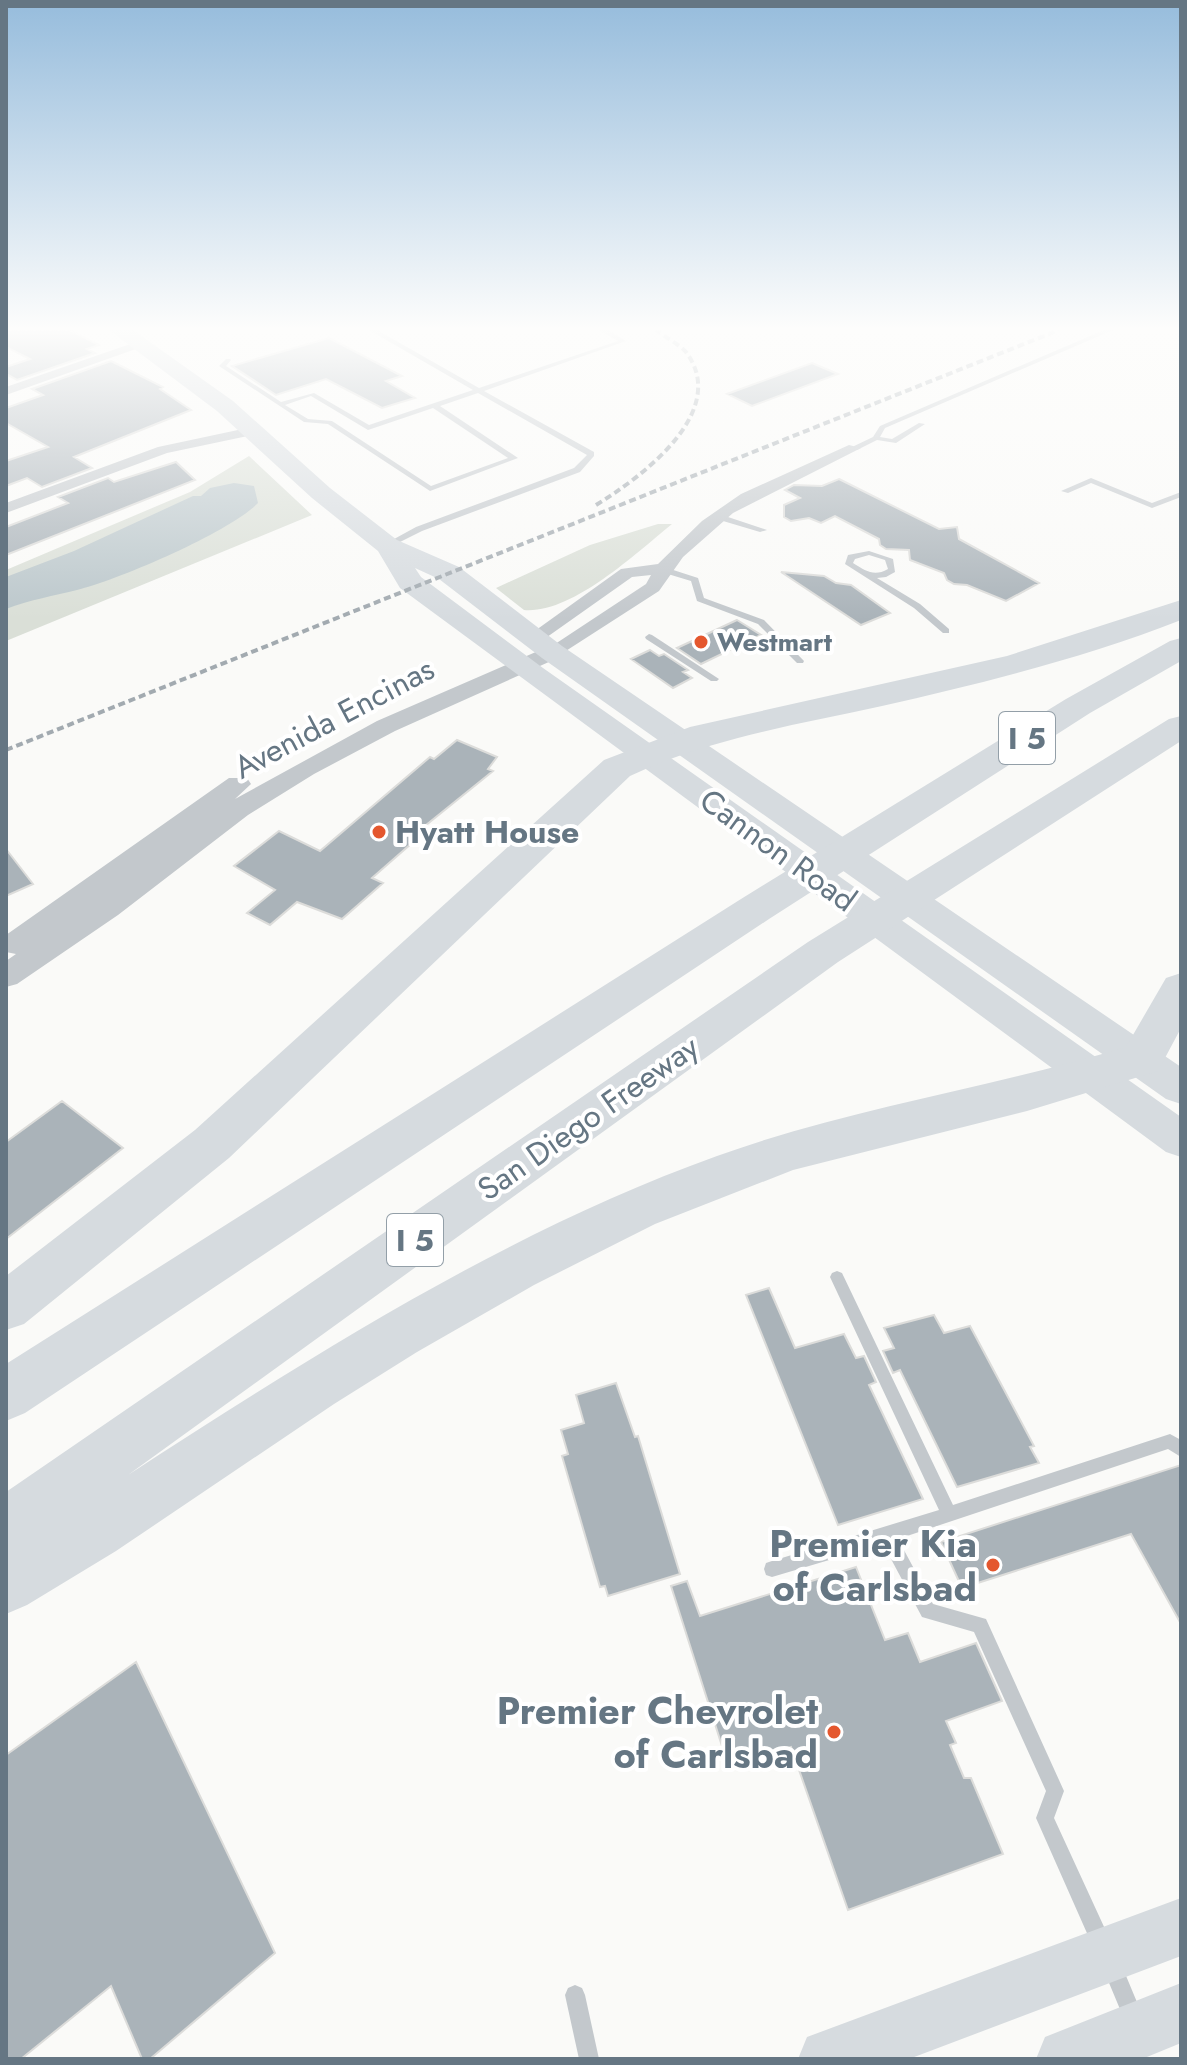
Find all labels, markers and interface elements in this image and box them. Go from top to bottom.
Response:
place label: Westmart [717,623,833,661]
marker: Westmart [692,633,710,651]
street label: Avenida Encinas [226,646,442,790]
road number: I 5 [999,712,1055,764]
street label: Cannon Road [690,777,866,923]
place label: Hyatt House [395,809,579,855]
marker: Hyatt House [370,823,388,841]
street label: San Diego Freeway [468,1024,709,1212]
road number: I 5 [387,1214,443,1266]
place label: Premier Kia of Carlsbad [769,1516,977,1615]
marker: Premier Kia of Carlsbad [984,1556,1002,1574]
place label: Premier Chevrolet of Carlsbad [497,1683,818,1782]
marker: Premier Chevrolet of Carlsbad [825,1723,843,1741]

